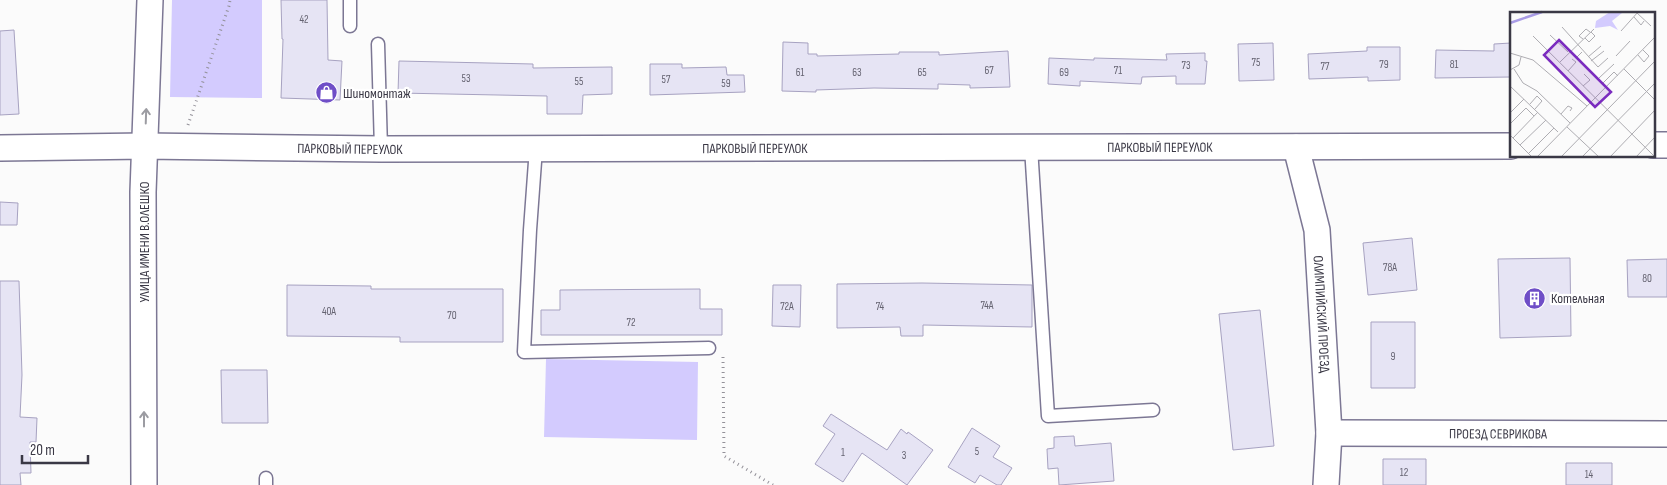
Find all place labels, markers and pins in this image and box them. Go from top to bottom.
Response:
shop icon: Шиномонтаж [315,81,339,105]
place label: Шиномонтаж [343,85,411,102]
building icon: Котельная [1523,286,1547,310]
place label: Котельная [1551,290,1605,307]

